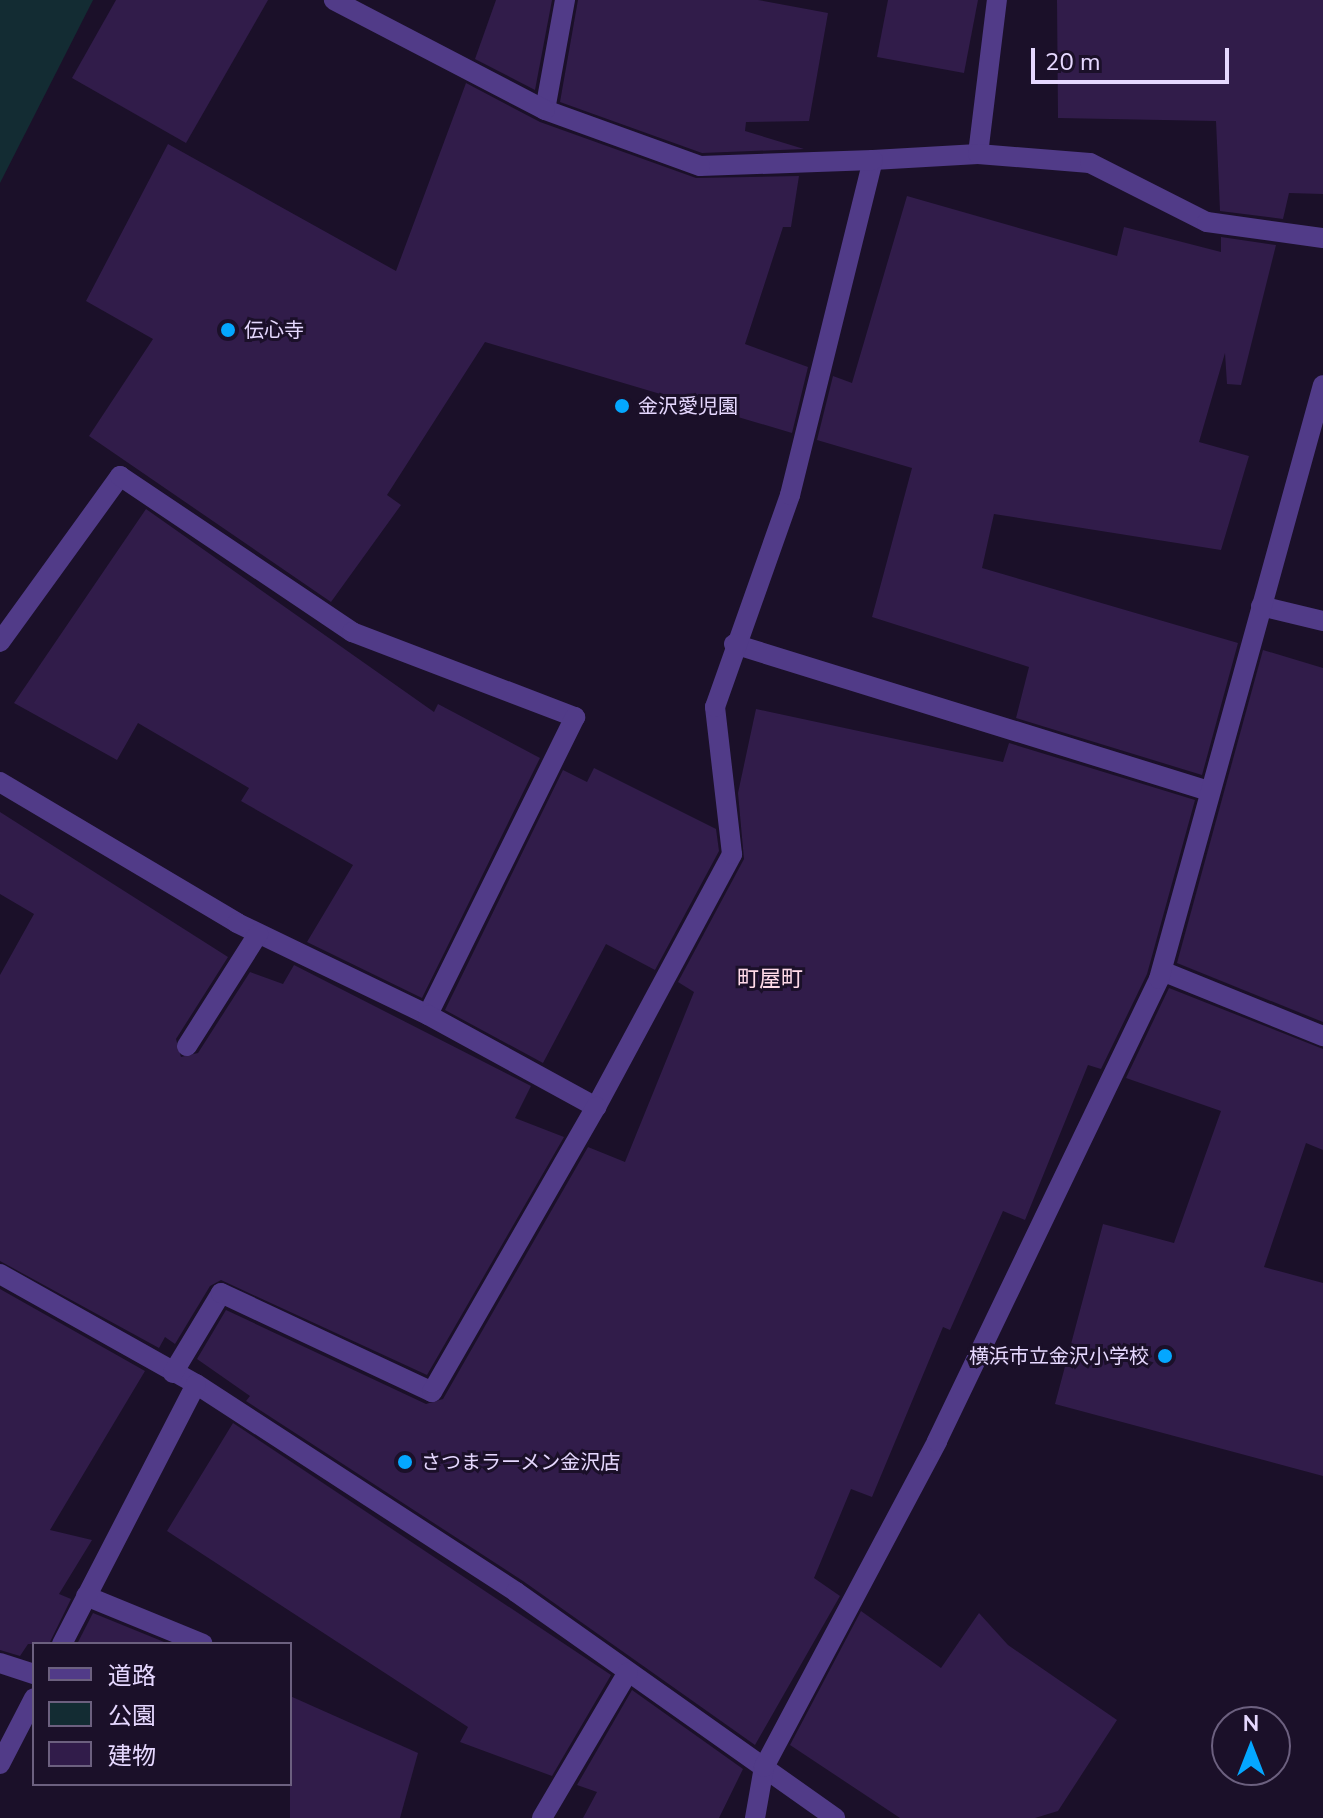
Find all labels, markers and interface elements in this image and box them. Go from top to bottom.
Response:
scale bar [1035,32,1233,82]
text: 20 m [1045,46,1101,78]
place label: 伝心寺 [244,318,304,342]
marker: 伝心寺 [219,321,237,339]
place label: 金沢愛児園 [638,394,738,418]
marker: 金沢愛児園 [613,397,631,415]
district label: 町屋町 [737,967,803,993]
place label: 横浜市立金沢小学校 [969,1344,1149,1368]
marker: 横浜市立金沢小学校 [1156,1347,1174,1365]
place label: さつまラーメン金沢店 [421,1450,621,1474]
marker: さつまラーメン金沢店 [396,1453,414,1471]
legend [32,1642,292,1786]
text: 道路 [108,1660,156,1692]
text: 公園 [108,1700,156,1732]
north arrow [1211,1706,1291,1786]
text: N [1243,1709,1259,1739]
text: 建物 [108,1740,156,1772]

